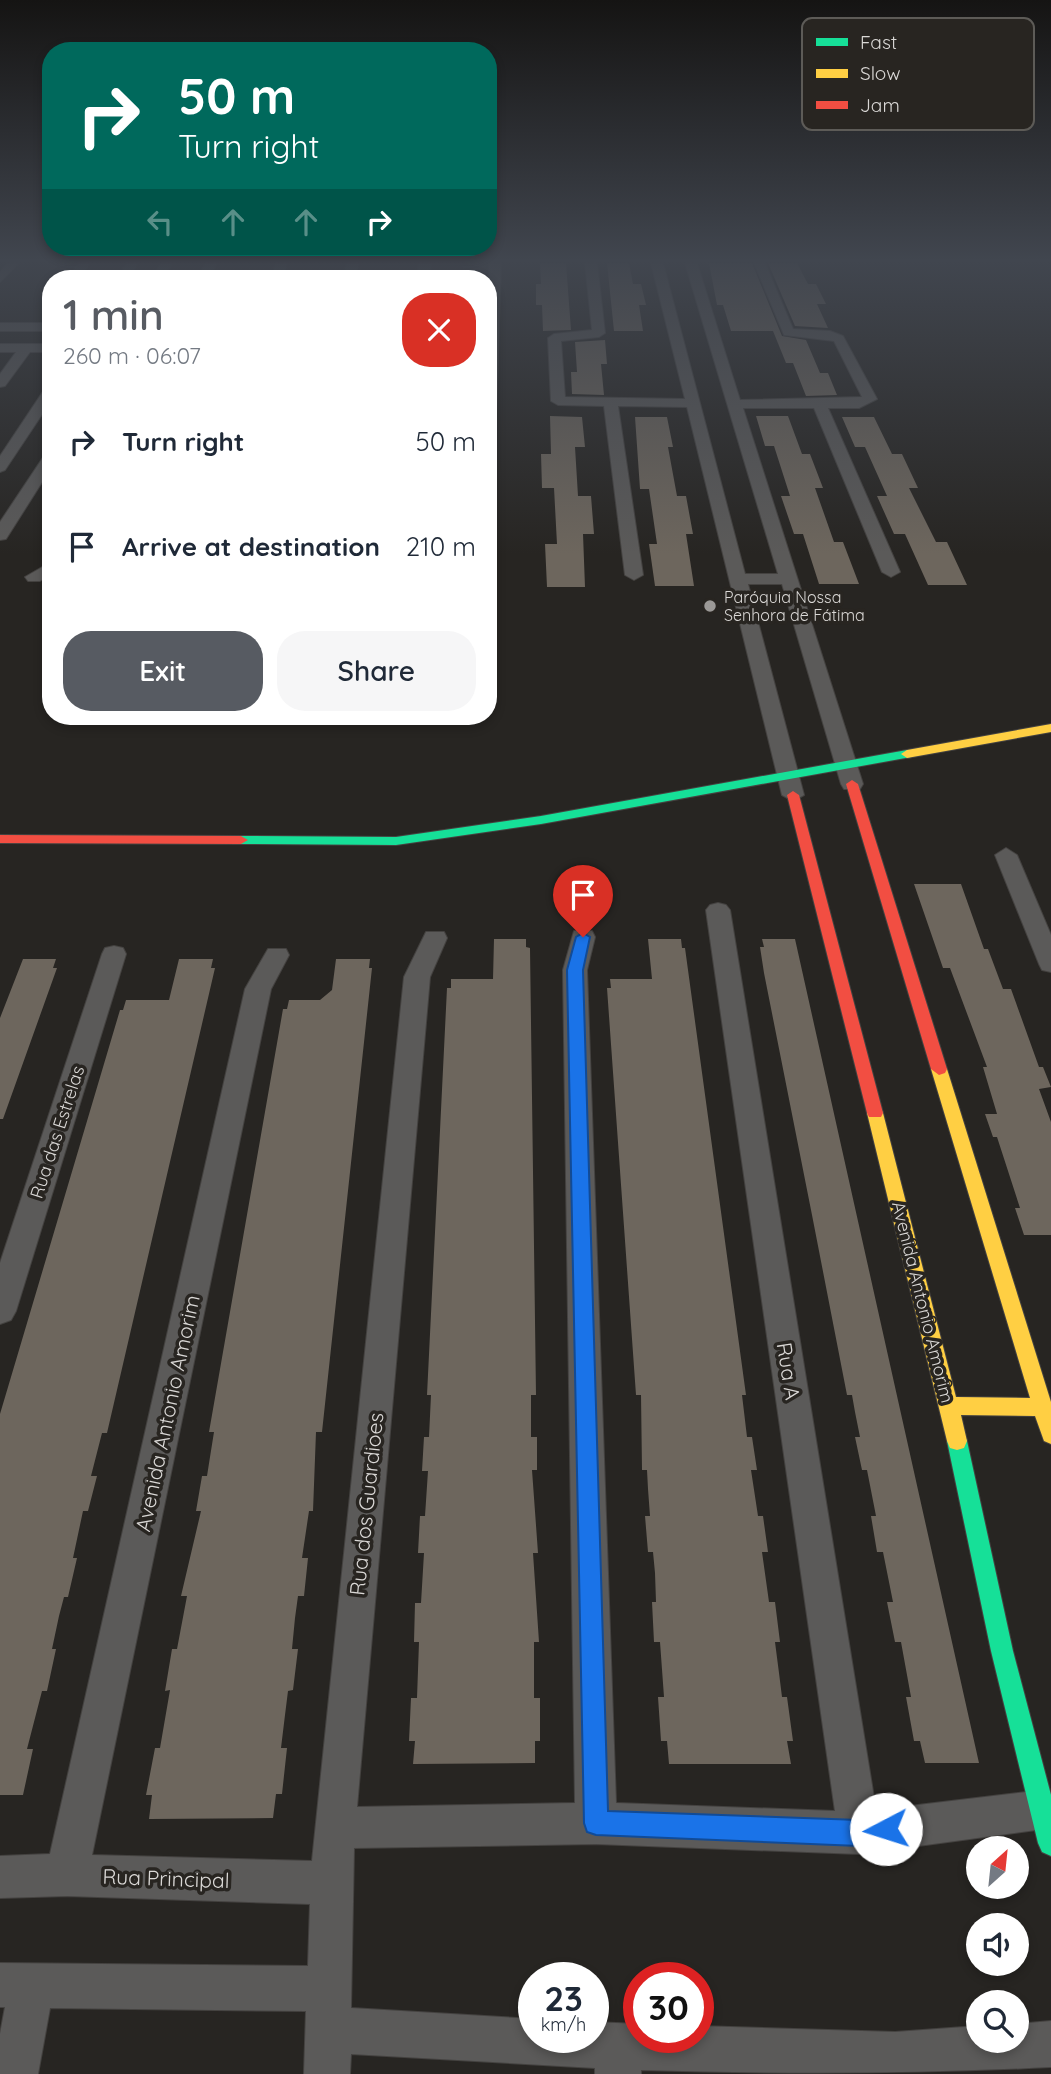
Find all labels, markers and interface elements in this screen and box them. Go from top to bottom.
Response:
legend [802,18,1034,130]
text: Fast [860,30,897,54]
text: Slow [860,61,901,85]
text: 50 m [178,65,295,126]
icon: right [63,70,154,161]
text: Jam [860,93,900,117]
text: Turn right [178,126,319,166]
icon: left [141,203,179,241]
icon: ahead [214,203,252,241]
icon: ahead [287,203,325,241]
icon: right [360,203,398,241]
text: 1 min [63,288,164,341]
button: close [402,293,476,367]
text: 260 m · 06:07 [63,341,201,370]
icon: right [63,423,101,461]
text: Turn right [122,425,244,458]
text: 50 m [416,425,476,458]
icon: arrive [63,528,101,566]
text: Arrive at destination [122,530,380,563]
text: 210 m [406,530,476,563]
place label: Paróquia Nossa Senhora de Fátima [724,587,865,625]
marker: Paróquia Nossa Senhora de Fátima [702,598,718,614]
button: Exit [63,631,263,711]
button: Share [277,631,476,711]
pin [553,865,613,937]
icon: arrive [564,876,602,914]
street label: Rua das Estrelas [25,1063,89,1201]
street label: Avenida Antonio Amorim [887,1199,959,1405]
street label: Avenida Antonio Amorim [129,1292,205,1534]
street label: Rua A [772,1340,806,1402]
street label: Rua dos Guardioes [343,1411,389,1597]
position arrow [849,1792,923,1866]
north arrow [966,1836,1029,1899]
map controls [966,1836,1029,2053]
street label: Rua Principal [102,1863,230,1893]
button: sound [966,1913,1029,1976]
speed limit sign: 30 [623,1962,714,2053]
text: 23 [544,1976,583,2020]
button: search [966,1990,1029,2053]
text: km/h [541,2013,586,2036]

